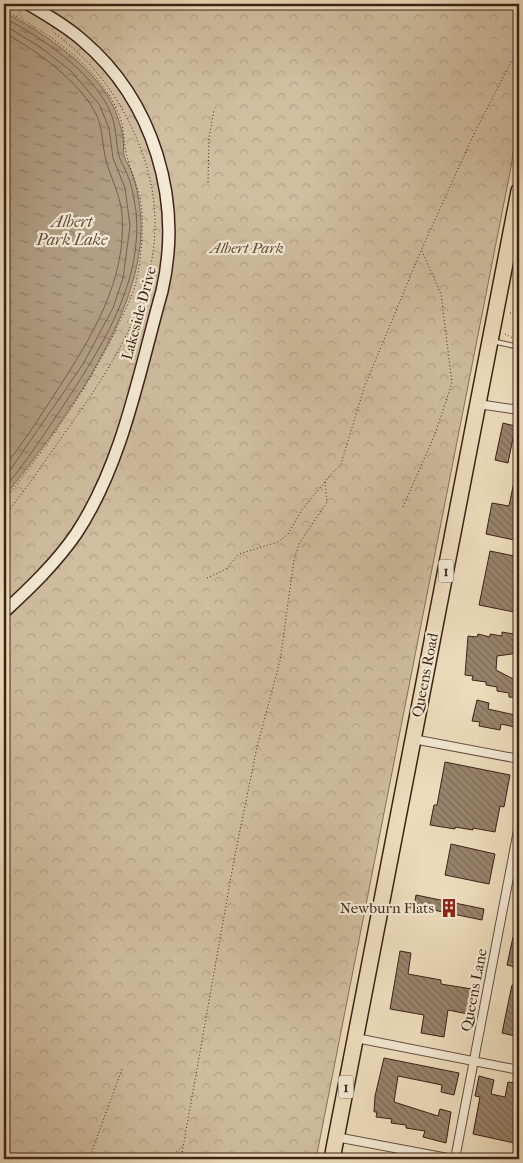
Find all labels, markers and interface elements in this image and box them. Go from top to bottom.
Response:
water label: Albert Park Lake [36,212,108,249]
park label: Albert Park [208,239,284,257]
street label: Lakeside Drive [118,264,160,362]
road number: 1 [438,560,454,582]
street label: Queens Road [408,630,442,719]
building icon: Newburn Flats [438,897,460,919]
place label: Newburn Flats [340,899,434,917]
street label: Queens Lane [457,946,491,1033]
road number: 1 [338,1076,354,1098]

